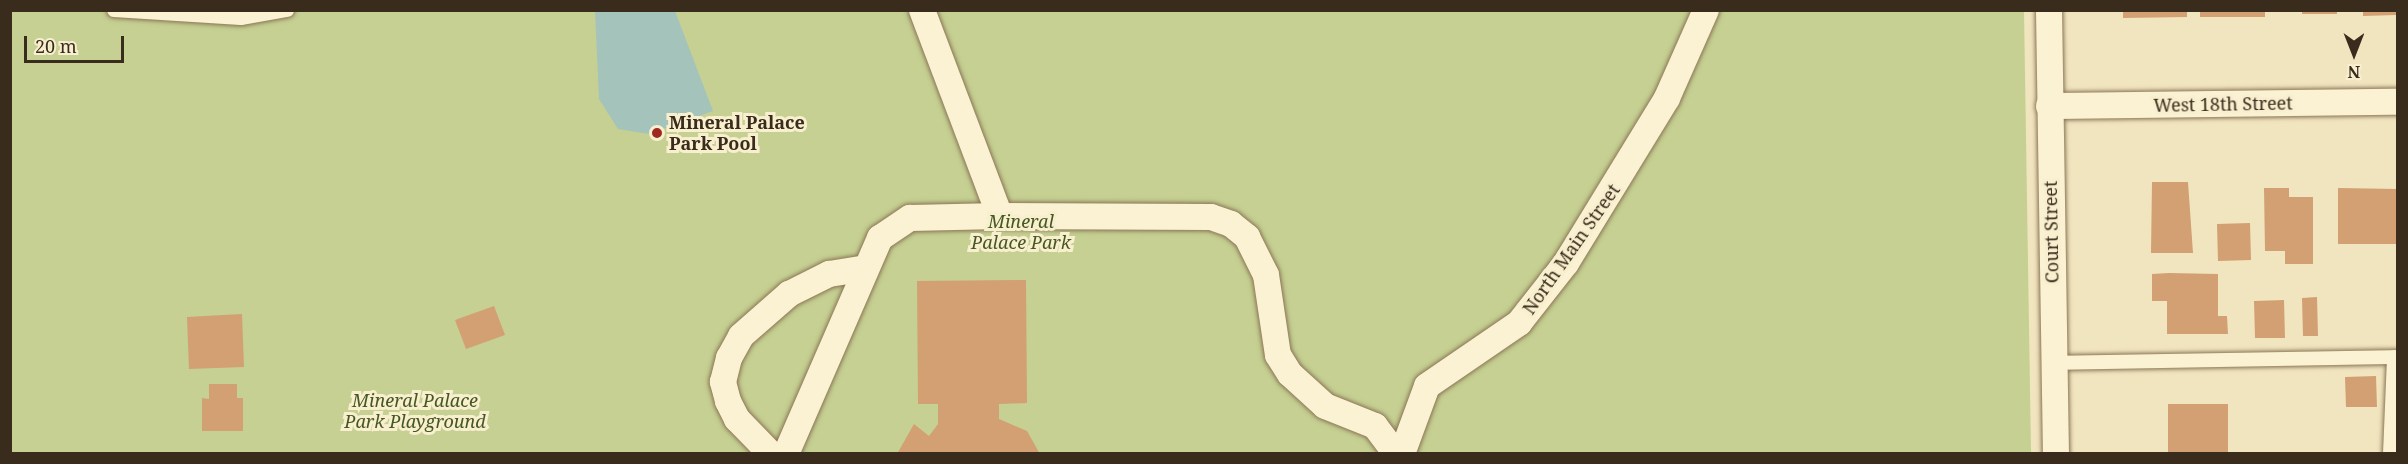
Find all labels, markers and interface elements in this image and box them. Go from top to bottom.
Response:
scale bar [27,24,128,62]
north arrow [2324,24,2384,84]
text: 20 m [35,34,77,58]
text: N [2348,61,2360,83]
street label: West 18th Street [2153,92,2293,116]
place label: Mineral Palace Park Pool [669,112,805,154]
marker: Mineral Palace Park Pool [650,126,664,140]
street label: North Main Street [1518,180,1624,318]
street label: Court Street [2039,181,2063,283]
park label: Mineral Palace Park [971,211,1071,254]
park label: Mineral Palace Park Playground [344,390,486,432]

